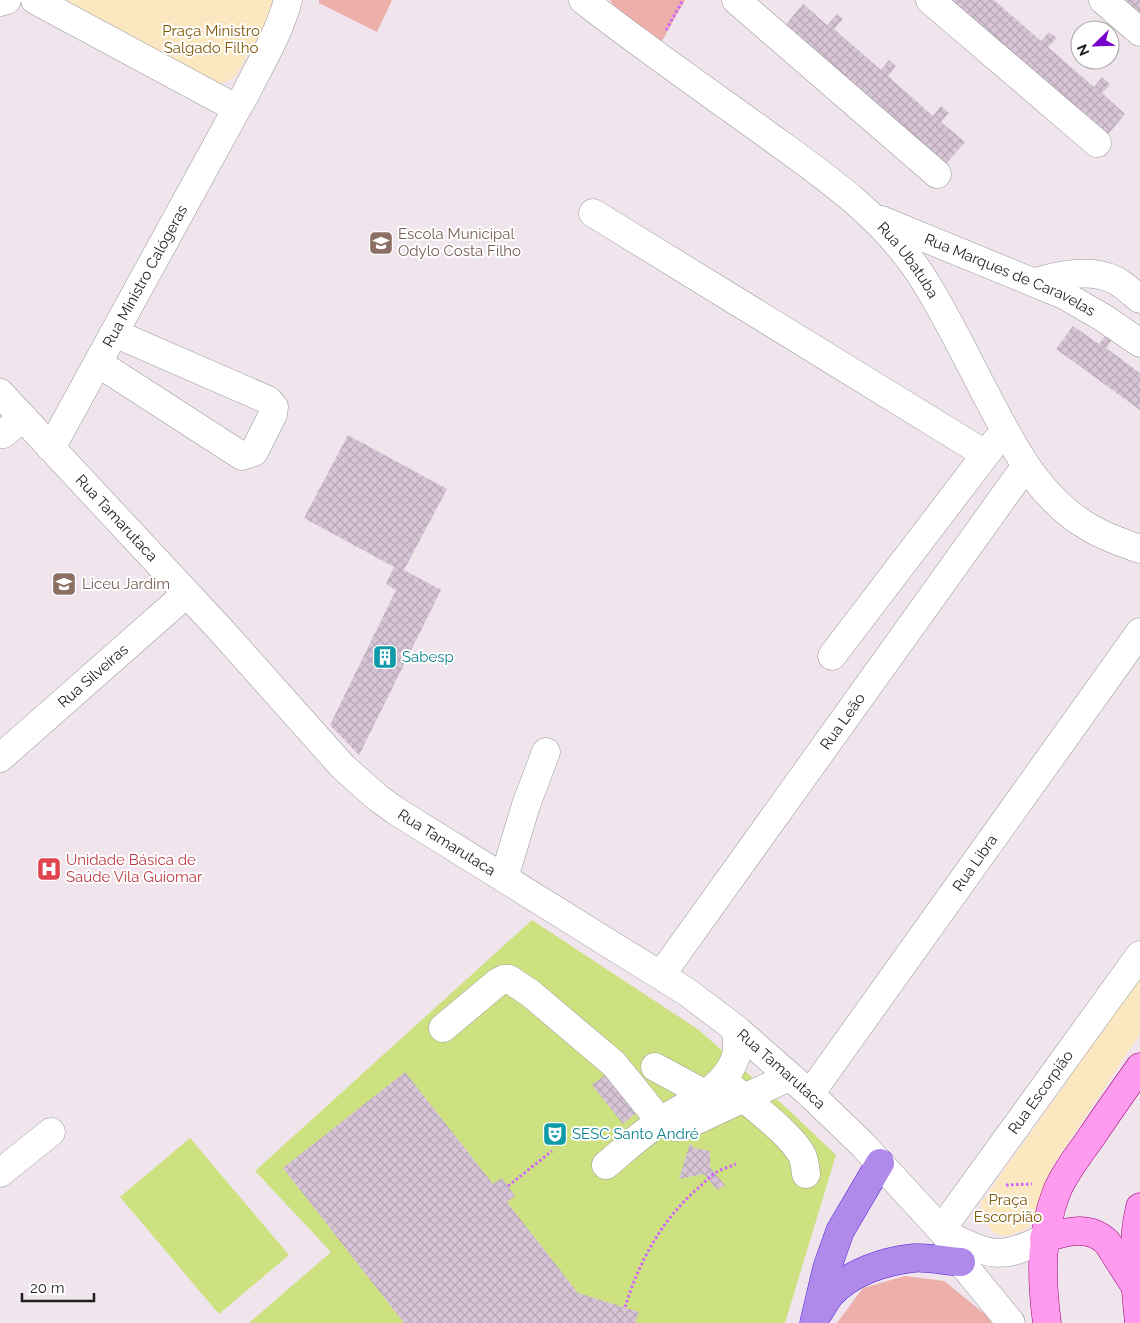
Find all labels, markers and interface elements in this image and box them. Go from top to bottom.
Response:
north arrow [1070,20,1120,70]
park label: Praça Ministro Salgado Filho [162,22,260,57]
text: N [1074,42,1092,58]
street label: Rua Ministro Calógeras [99,202,191,350]
street label: Rua Ubatuba [873,218,942,301]
place label: Escola Municipal Odylo Costa Filho [398,225,521,260]
school or university icon: Escola Municipal Odylo Costa Filho [368,230,394,256]
street label: Rua Marques de Caravelas [922,230,1098,320]
street label: Rua Tamarutaca [72,471,161,565]
school or university icon: Liceu Jardim [51,571,77,597]
place label: Liceu Jardim [82,575,170,593]
street label: Rua Silveiras [54,640,132,712]
building icon: Sabesp [372,644,398,670]
place label: Sabesp [402,648,454,666]
street label: Rua Leão [816,690,869,753]
street label: Rua Tamarutaca [394,805,499,880]
street label: Rua Libra [949,831,1001,895]
place label: Unidade Básica de Saúde Vila Guiomar [66,851,203,886]
hospital icon: Unidade Básica de Saúde Vila Guiomar [36,856,62,882]
street label: Rua Tamarutaca [733,1025,829,1113]
street label: Rua Escorpião [1004,1047,1077,1138]
theatre icon: SESC Santo André [542,1121,568,1147]
place label: SESC Santo André [572,1125,699,1143]
park label: Praça Escorpião [974,1191,1042,1226]
scale bar [22,1270,95,1302]
text: 20 m [30,1279,65,1297]

